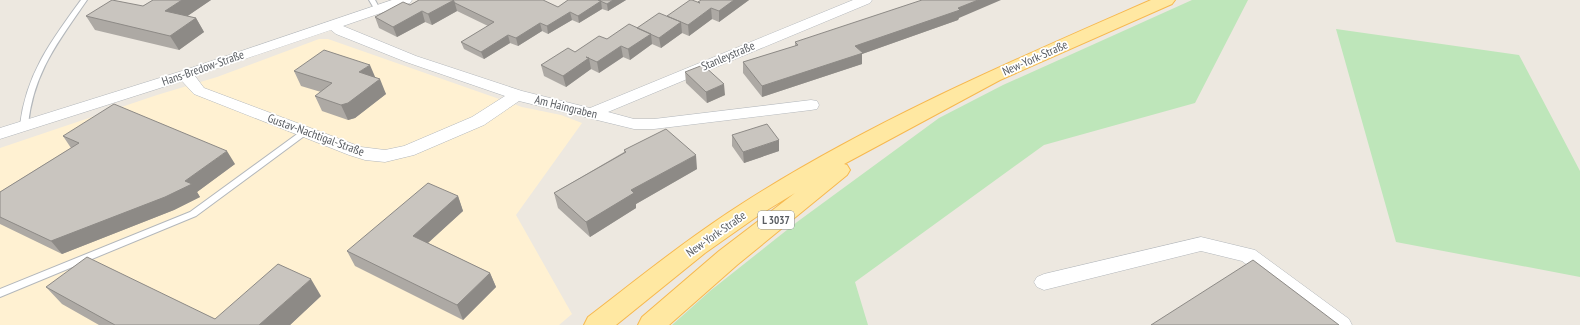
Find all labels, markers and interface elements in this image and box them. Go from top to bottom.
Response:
street label: New-York-Straße [1000,36,1070,79]
street label: Stanleystraße [699,38,757,74]
street label: Hans-Bredow-Straße [160,46,246,89]
street label: Am Haingraben [533,92,599,122]
street label: Gustav-Nachtigal-Straße [266,110,367,159]
street label: New-York-Straße [683,207,749,260]
road number: L 3037 [758,211,794,229]

